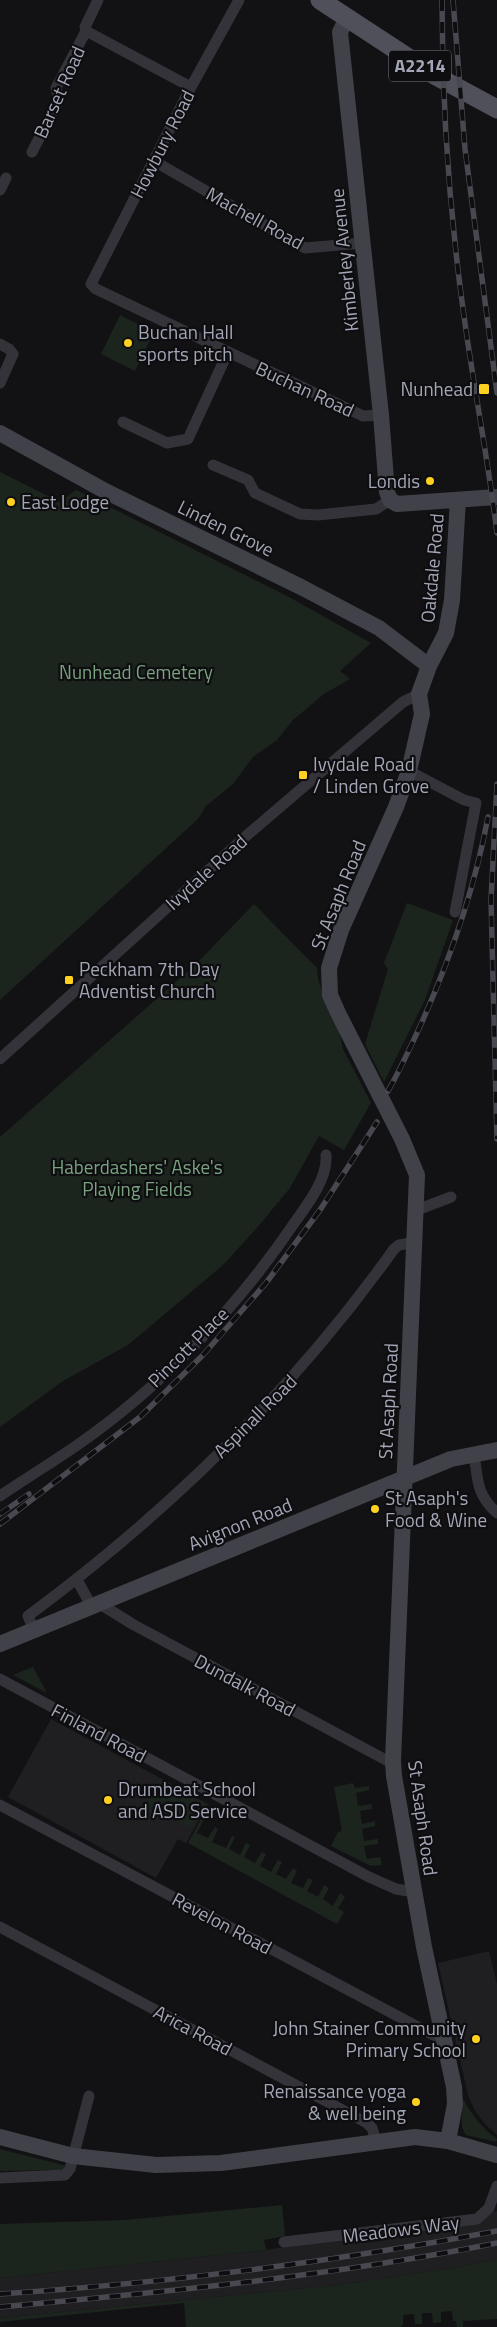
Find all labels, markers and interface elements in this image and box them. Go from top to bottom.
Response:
street label: Barset Road [25,41,92,143]
road number: A2214 [389,50,451,82]
street label: Howbury Road [122,84,201,203]
street label: Machell Road [201,179,309,256]
street label: Kimberley Avenue [322,187,365,333]
place label: Buchan Hall sports pitch [138,317,233,368]
marker: Buchan Hall sports pitch [122,337,134,349]
street label: Buchan Road [251,353,359,424]
place label: Nunhead [400,374,473,403]
marker: Nunhead [477,382,491,396]
place label: Londis [368,466,420,495]
marker: Londis [424,475,436,487]
place label: East Lodge [21,487,109,516]
street label: Linden Grove [173,492,279,563]
marker: East Lodge [5,496,17,508]
street label: Oakdale Road [412,512,451,624]
park label: Nunhead Cemetery [59,657,213,686]
place label: Ivydale Road / Linden Grove [313,749,429,800]
marker: Ivydale Road / Linden Grove [297,769,309,781]
street label: Ivydale Road [158,827,253,916]
street label: St Asaph Road [302,836,373,954]
place label: Peckham 7th Day Adventist Church [79,954,220,1005]
marker: Peckham 7th Day Adventist Church [63,974,75,986]
park label: Haberdashers' Aske's Playing Fields [51,1152,223,1203]
street label: Pincott Place [141,1300,235,1394]
street label: St Asaph Road [370,1342,405,1460]
street label: Aspinall Road [206,1367,303,1464]
place label: St Asaph's Food & Wine [385,1483,487,1534]
street label: Avignon Road [183,1490,296,1558]
marker: St Asaph's Food & Wine [369,1503,381,1515]
street label: Dundalk Road [189,1646,301,1723]
street label: Finland Road [47,1695,152,1770]
street label: St Asaph Road [401,1758,446,1877]
place label: Drumbeat School and ASD Service [118,1774,256,1825]
marker: Drumbeat School and ASD Service [102,1794,114,1806]
street label: Revelon Road [167,1884,277,1961]
street label: Arica Road [149,1997,238,2062]
place label: John Stainer Community Primary School [273,2013,466,2064]
marker: John Stainer Community Primary School [470,2033,482,2045]
place label: Renaissance yoga & well being [263,2076,406,2127]
marker: Renaissance yoga & well being [410,2096,422,2108]
street label: Meadows Way [341,2207,461,2250]

